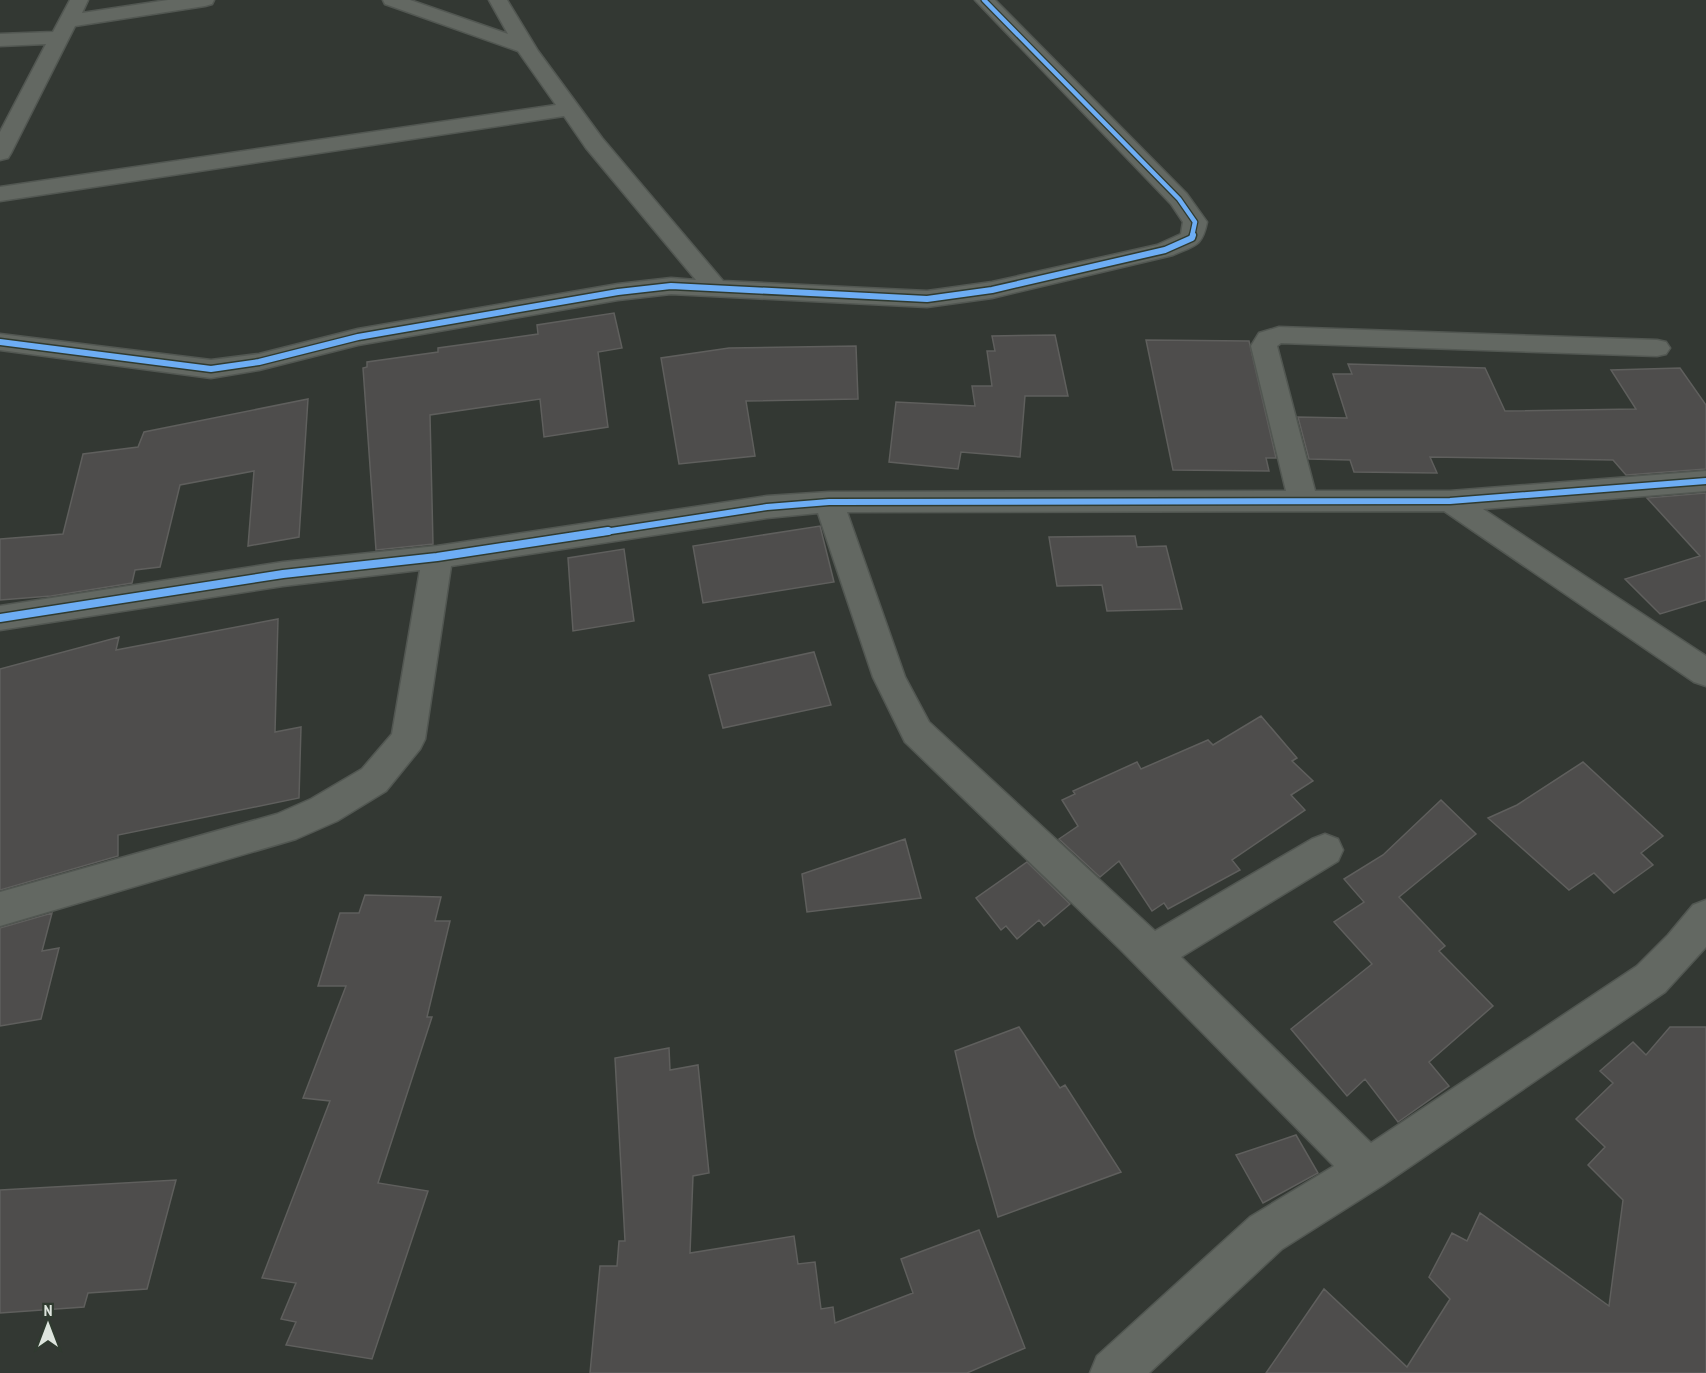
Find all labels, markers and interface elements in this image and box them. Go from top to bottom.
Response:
north arrow [18,1295,78,1355]
text: N [44,1300,52,1320]

